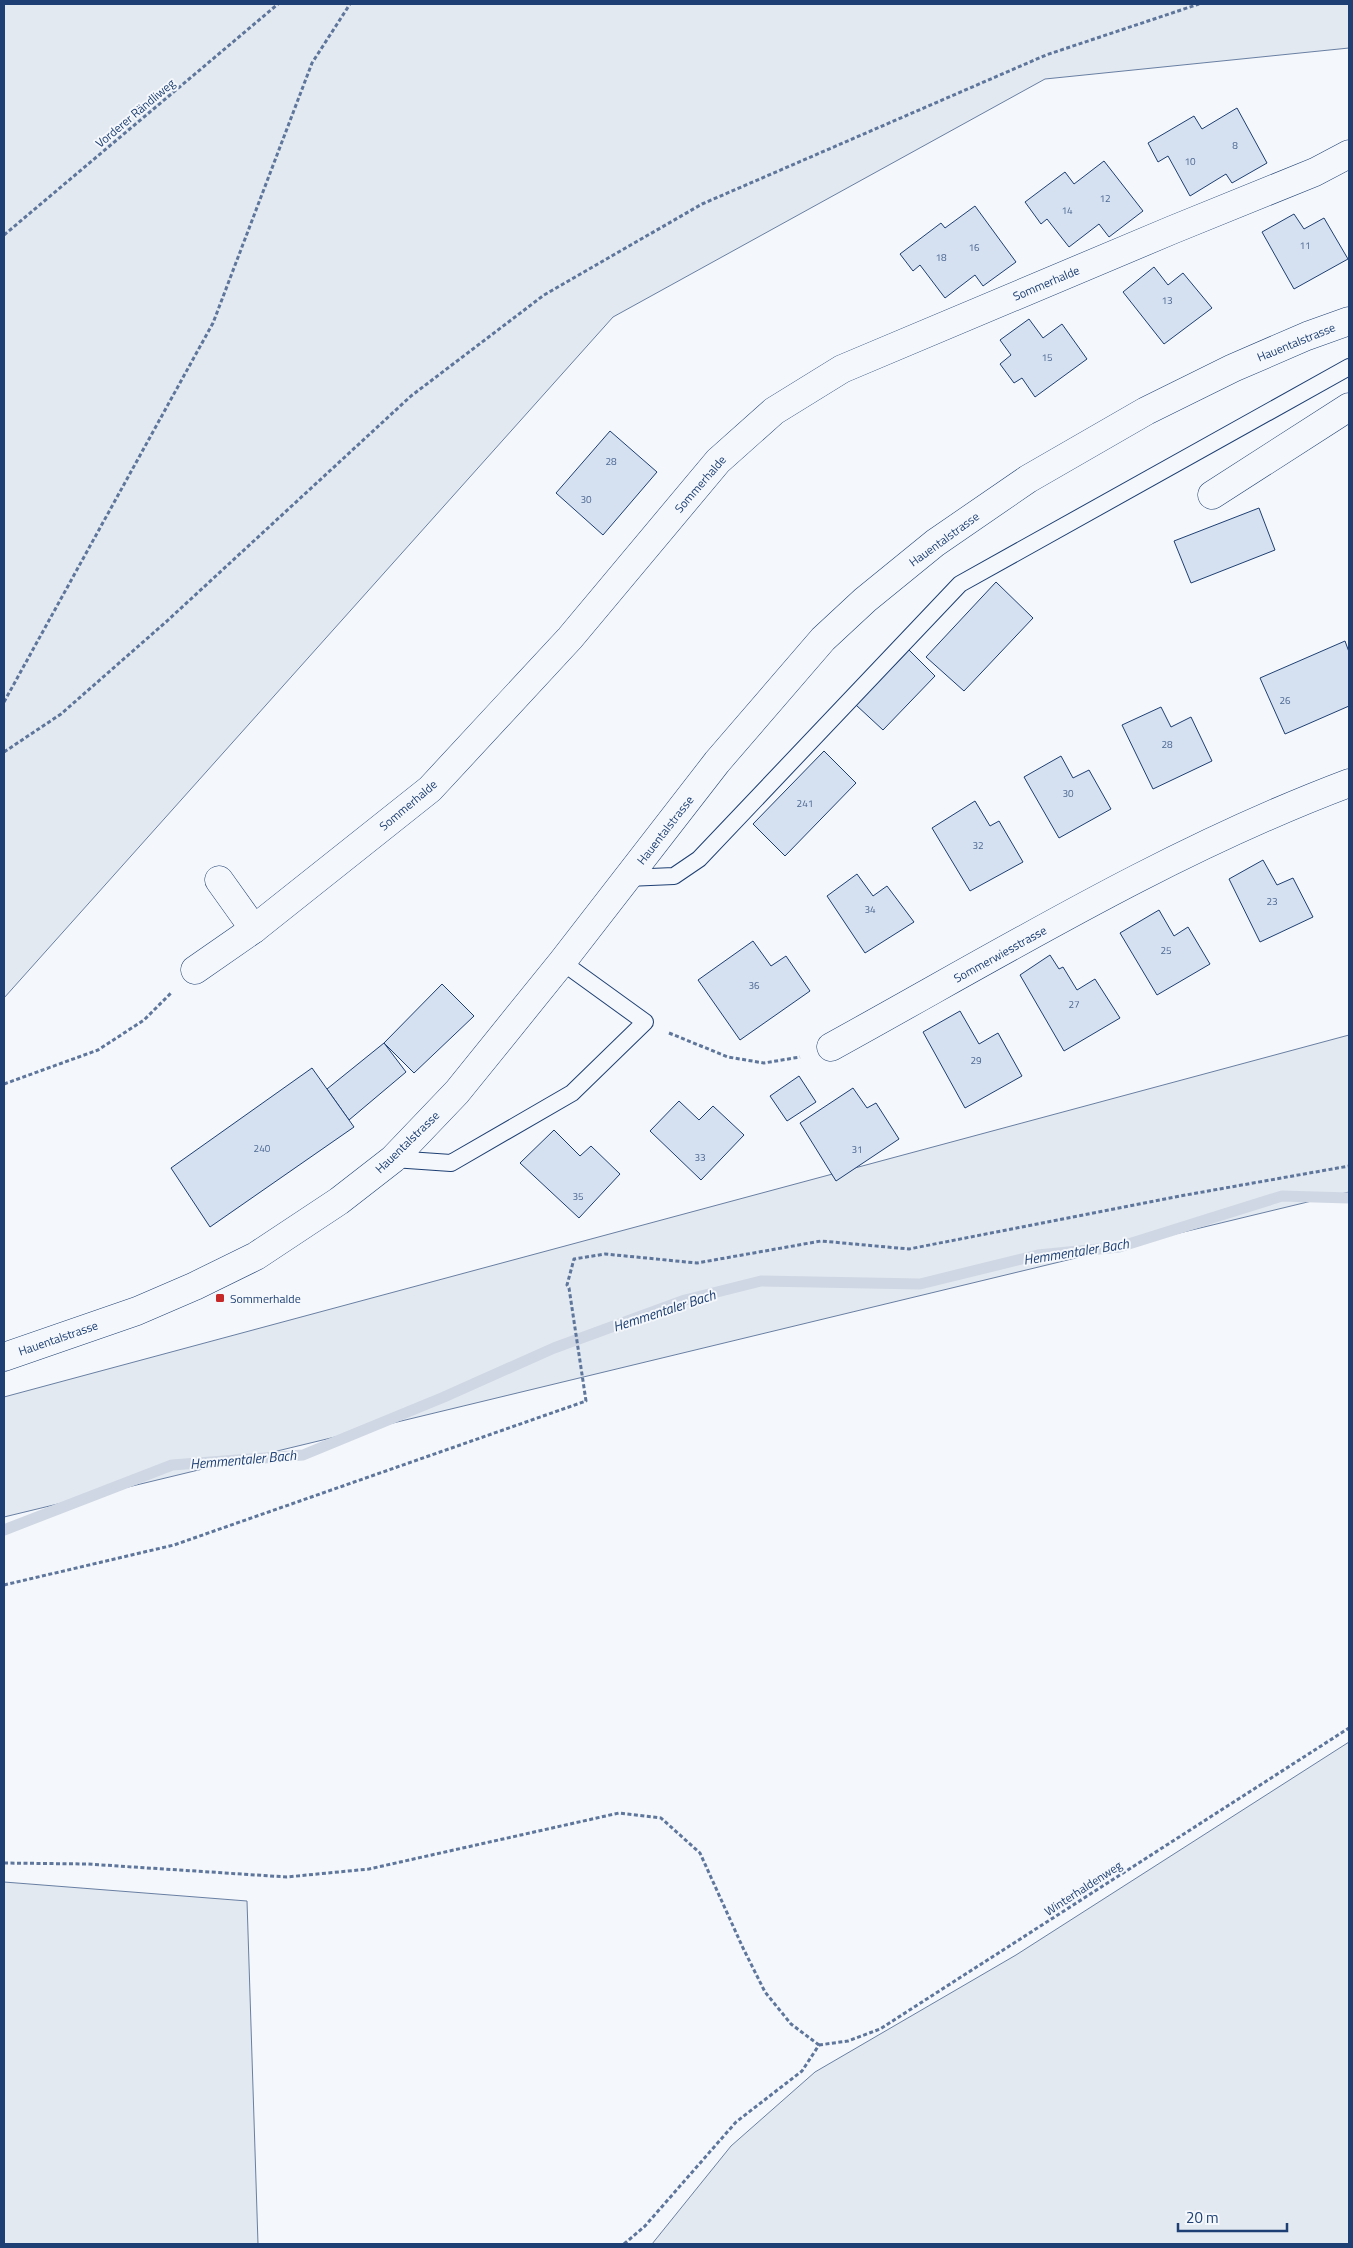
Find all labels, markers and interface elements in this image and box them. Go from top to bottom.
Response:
street label: Vorderer Rändliweg [91,74,179,152]
house number: 8 [1232,138,1238,153]
house number: 10 [1184,154,1196,169]
house number: 12 [1099,191,1111,206]
house number: 14 [1061,203,1073,218]
house number: 11 [1299,238,1311,253]
house number: 16 [968,240,980,255]
house number: 18 [935,250,947,265]
street label: Sommerhalde [1010,260,1082,306]
house number: 13 [1161,293,1173,308]
street label: Hauentalstrasse [1254,318,1338,366]
house number: 15 [1041,350,1053,365]
street label: Sommerhalde [670,451,730,517]
house number: 28 [605,454,617,469]
house number: 30 [580,492,592,507]
street label: Hauentalstrasse [905,507,983,571]
house number: 26 [1279,693,1291,708]
house number: 28 [1161,737,1173,752]
street label: Sommerhalde [375,775,441,835]
house number: 30 [1062,786,1074,801]
street label: Hauentalstrasse [632,791,698,869]
house number: 241 [797,796,813,811]
house number: 32 [972,838,984,853]
house number: 23 [1266,894,1278,909]
house number: 34 [864,902,876,917]
street label: Sommerwiesstrasse [950,921,1050,987]
house number: 25 [1160,943,1172,958]
house number: 36 [748,978,760,993]
house number: 27 [1068,997,1080,1012]
house number: 29 [970,1053,982,1068]
street label: Hauentalstrasse [371,1106,443,1178]
house number: 240 [254,1141,271,1156]
house number: 31 [851,1142,863,1157]
house number: 33 [694,1150,706,1165]
house number: 35 [572,1189,584,1204]
water label: Hemmentaler Bach [1022,1232,1131,1270]
water label: Hemmentaler Bach [610,1283,719,1336]
place label: Sommerhalde [230,1289,301,1308]
marker: Sommerhalde [214,1292,226,1304]
street label: Hauentalstrasse [16,1315,100,1361]
water label: Hemmentaler Bach [189,1444,298,1474]
street label: Winterhaldenweg [1040,1856,1126,1920]
scale bar [1178,2200,1287,2232]
text: 20 m [1186,2206,1219,2229]

